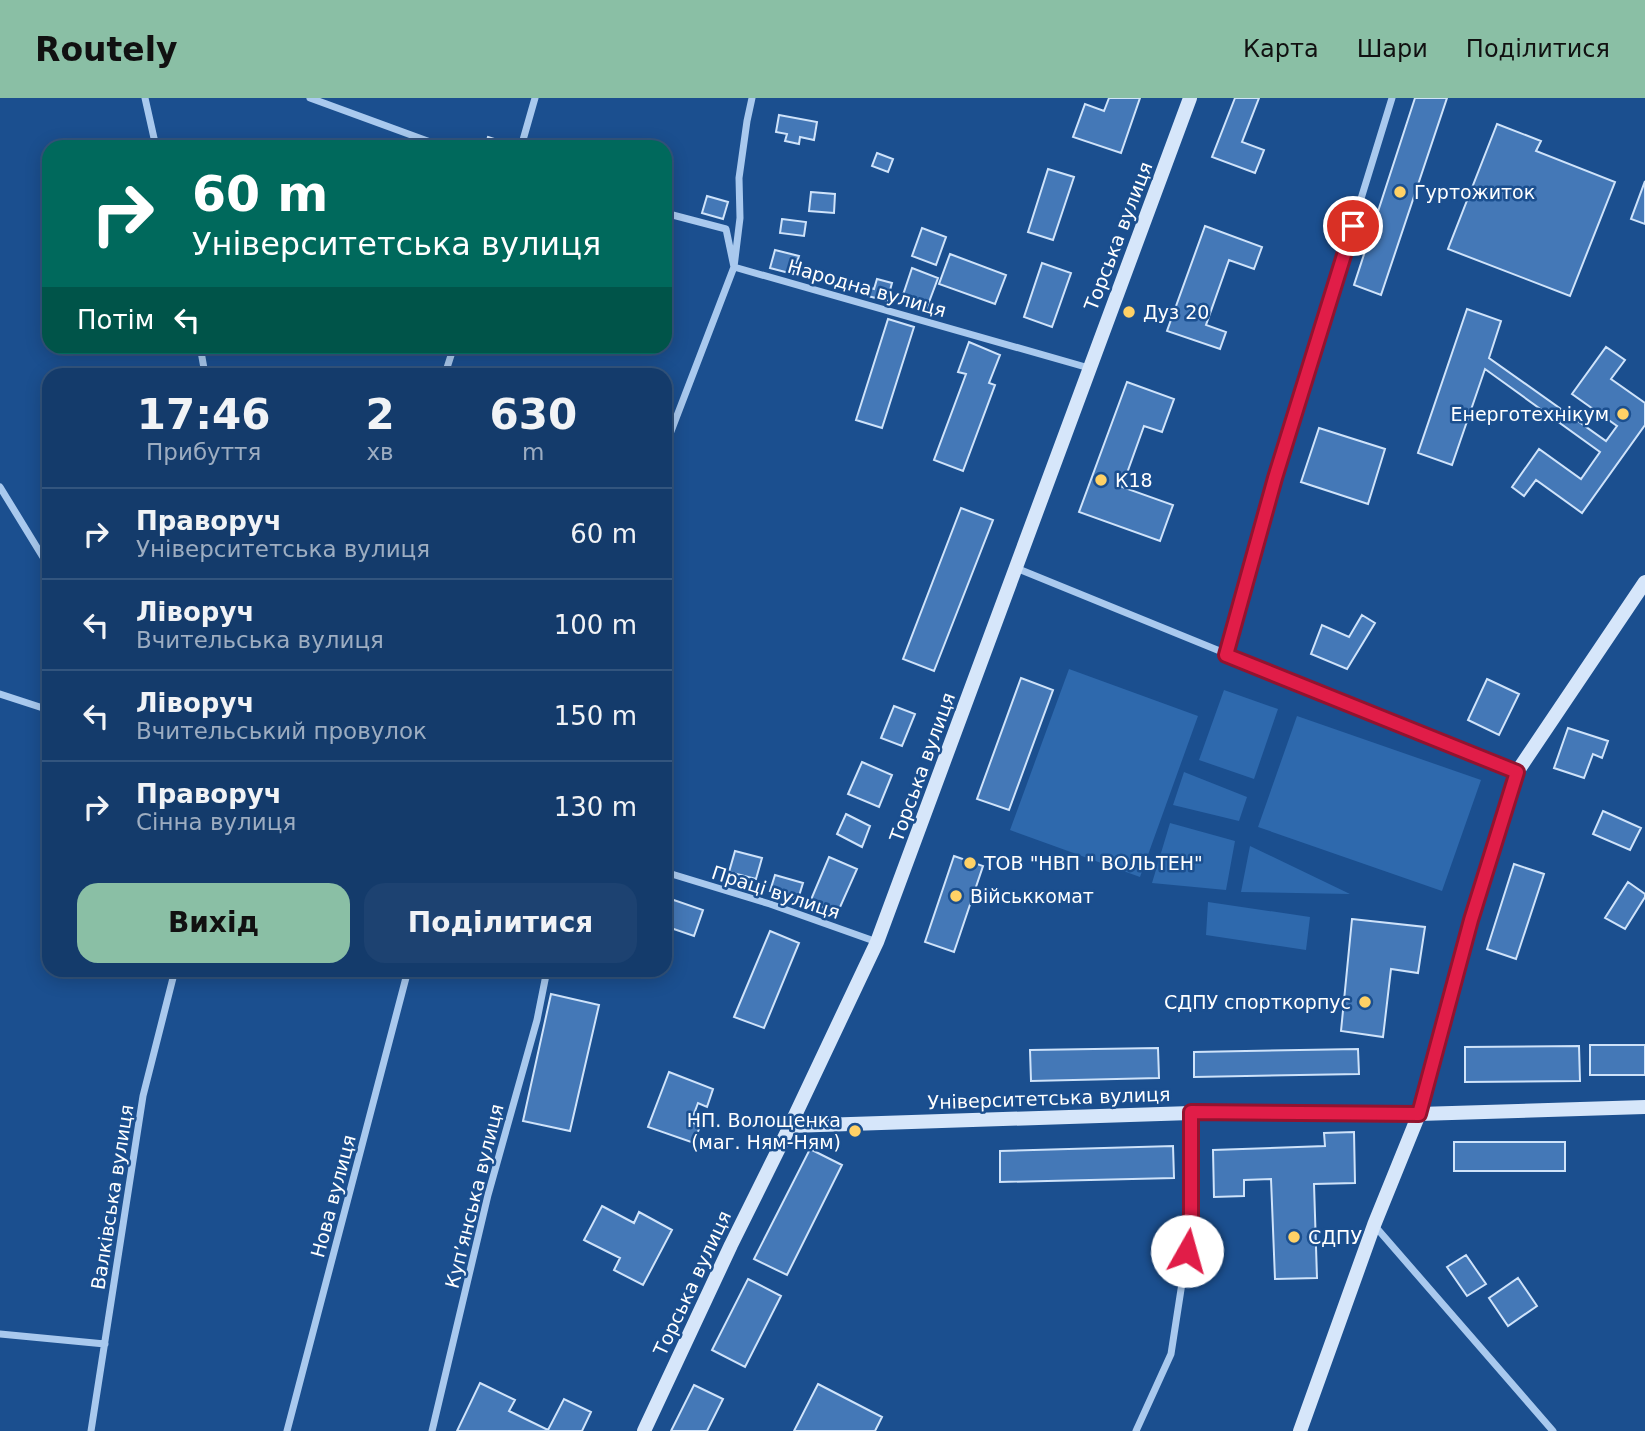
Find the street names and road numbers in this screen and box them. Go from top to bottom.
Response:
street label: Торська вулиця [1079,159,1156,314]
street label: Народна вулиця [785,255,949,321]
street label: Торська вулиця [884,689,959,846]
street label: Праці вулиця [709,861,843,923]
street label: Університетська вулиця [927,1083,1171,1113]
street label: Куп’янська вулиця [440,1102,508,1290]
street label: Валківська вулиця [87,1103,137,1291]
street label: Нова вулиця [306,1132,360,1260]
street label: Торська вулиця [648,1207,735,1360]

